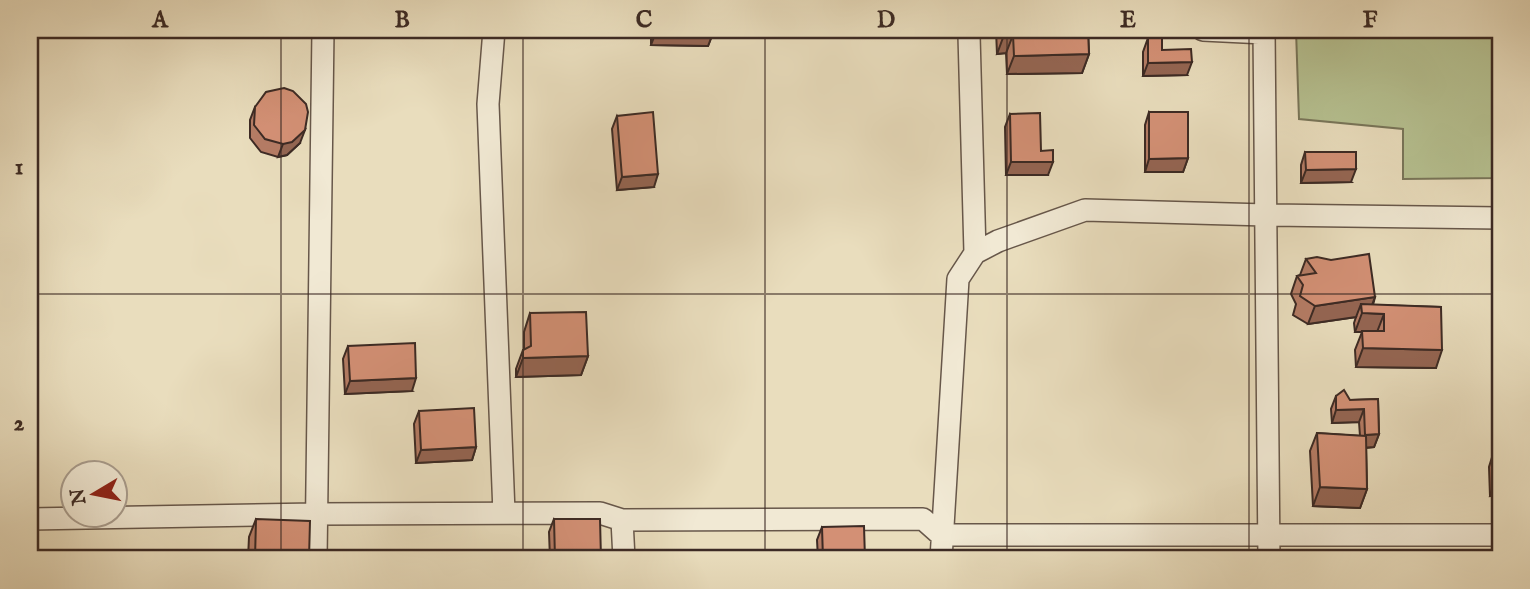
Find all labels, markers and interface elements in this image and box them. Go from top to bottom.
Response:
text: A [151,6,169,35]
text: B [394,6,410,35]
text: C [636,6,653,35]
text: D [877,6,895,35]
text: E [1120,6,1136,35]
text: F [1363,6,1378,35]
text: 1 [15,153,23,182]
text: 2 [14,409,25,438]
north arrow [60,460,130,530]
text: N [66,486,93,508]

